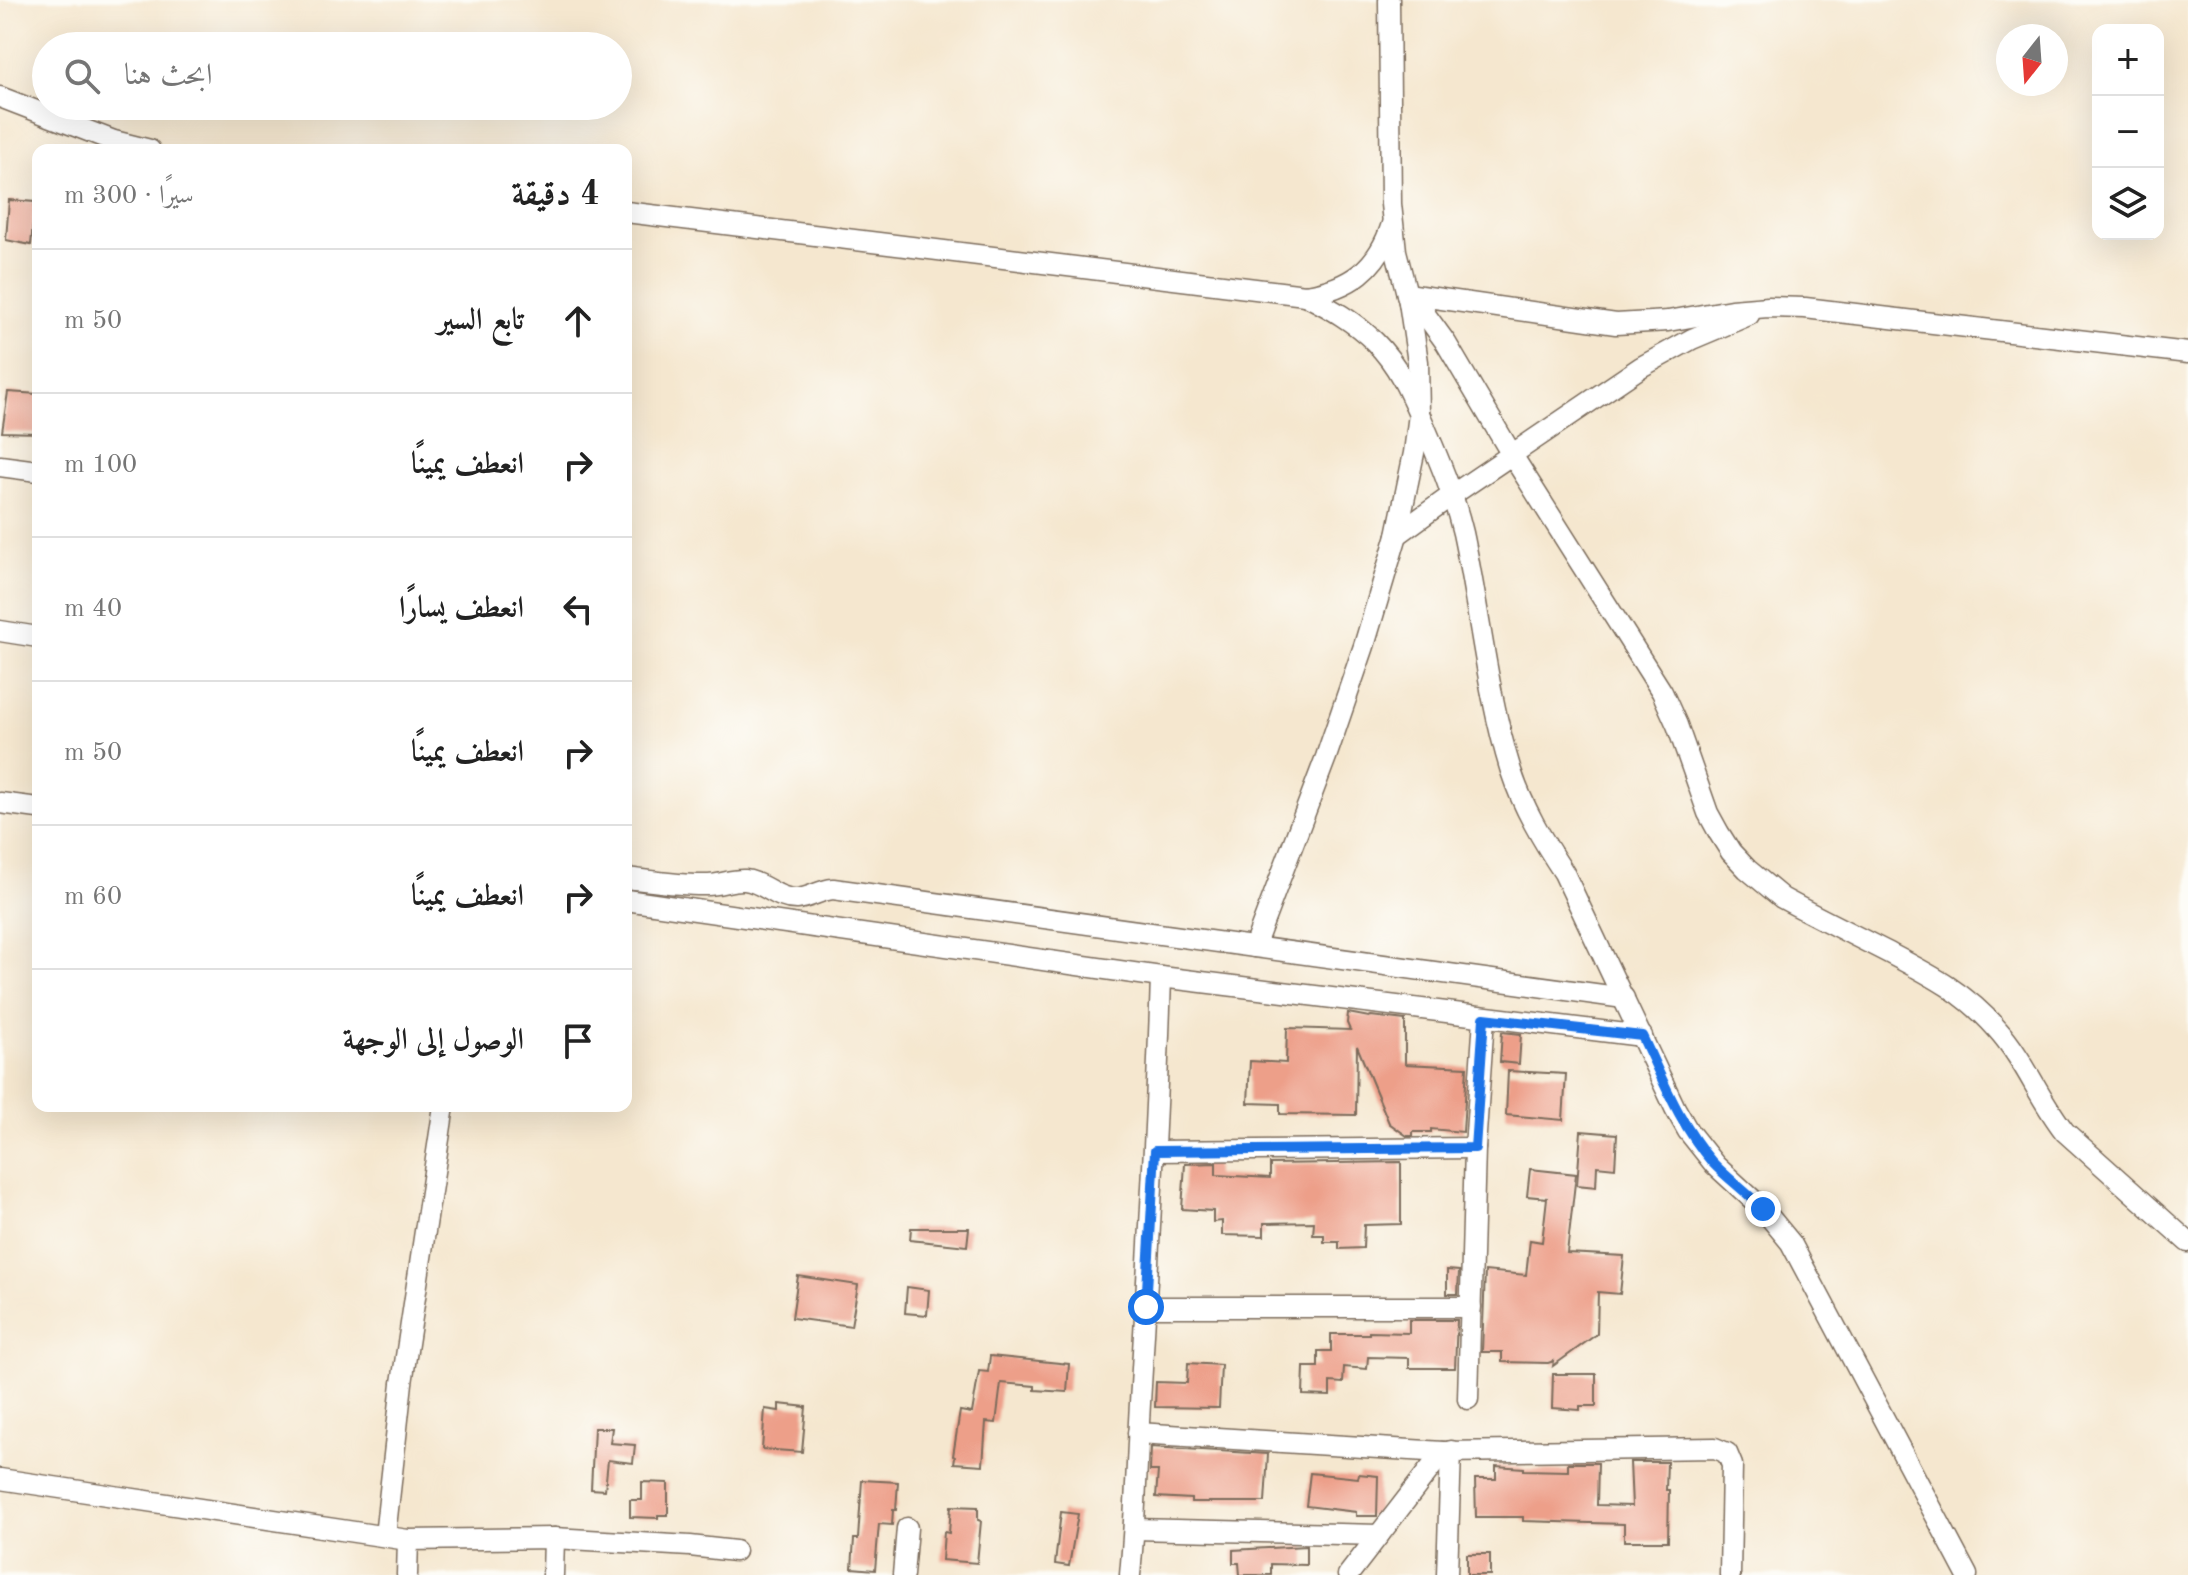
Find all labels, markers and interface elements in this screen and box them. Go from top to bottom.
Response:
north arrow [1996,24,2068,96]
map controls [2092,24,2164,240]
button: + [2092,24,2164,96]
search box [32,32,632,120]
icon: search [60,54,104,98]
text: ابحث هنا [124,61,212,91]
button: − [2092,96,2164,168]
button: layers [2092,168,2164,240]
text: 4 دقيقة [511,178,600,212]
text: سيرًا · 300 m [64,183,194,209]
icon: ahead [556,299,600,343]
text: تابع السير [437,306,524,336]
text: 50 m [64,308,122,334]
icon: right [556,443,600,487]
text: انعطف يمينًا [411,450,524,480]
text: 100 m [64,452,137,478]
icon: left [556,587,600,631]
text: انعطف يسارًا [399,594,524,624]
text: 40 m [64,596,122,622]
icon: right [556,731,600,775]
text: انعطف يمينًا [411,738,524,768]
text: 50 m [64,740,122,766]
icon: right [556,875,600,919]
text: انعطف يمينًا [411,882,524,912]
text: 60 m [64,884,122,910]
icon: arrive [556,1019,600,1063]
text: الوصول إلى الوجهة [343,1026,524,1056]
route end [1745,1191,1781,1227]
route start [1128,1289,1164,1325]

